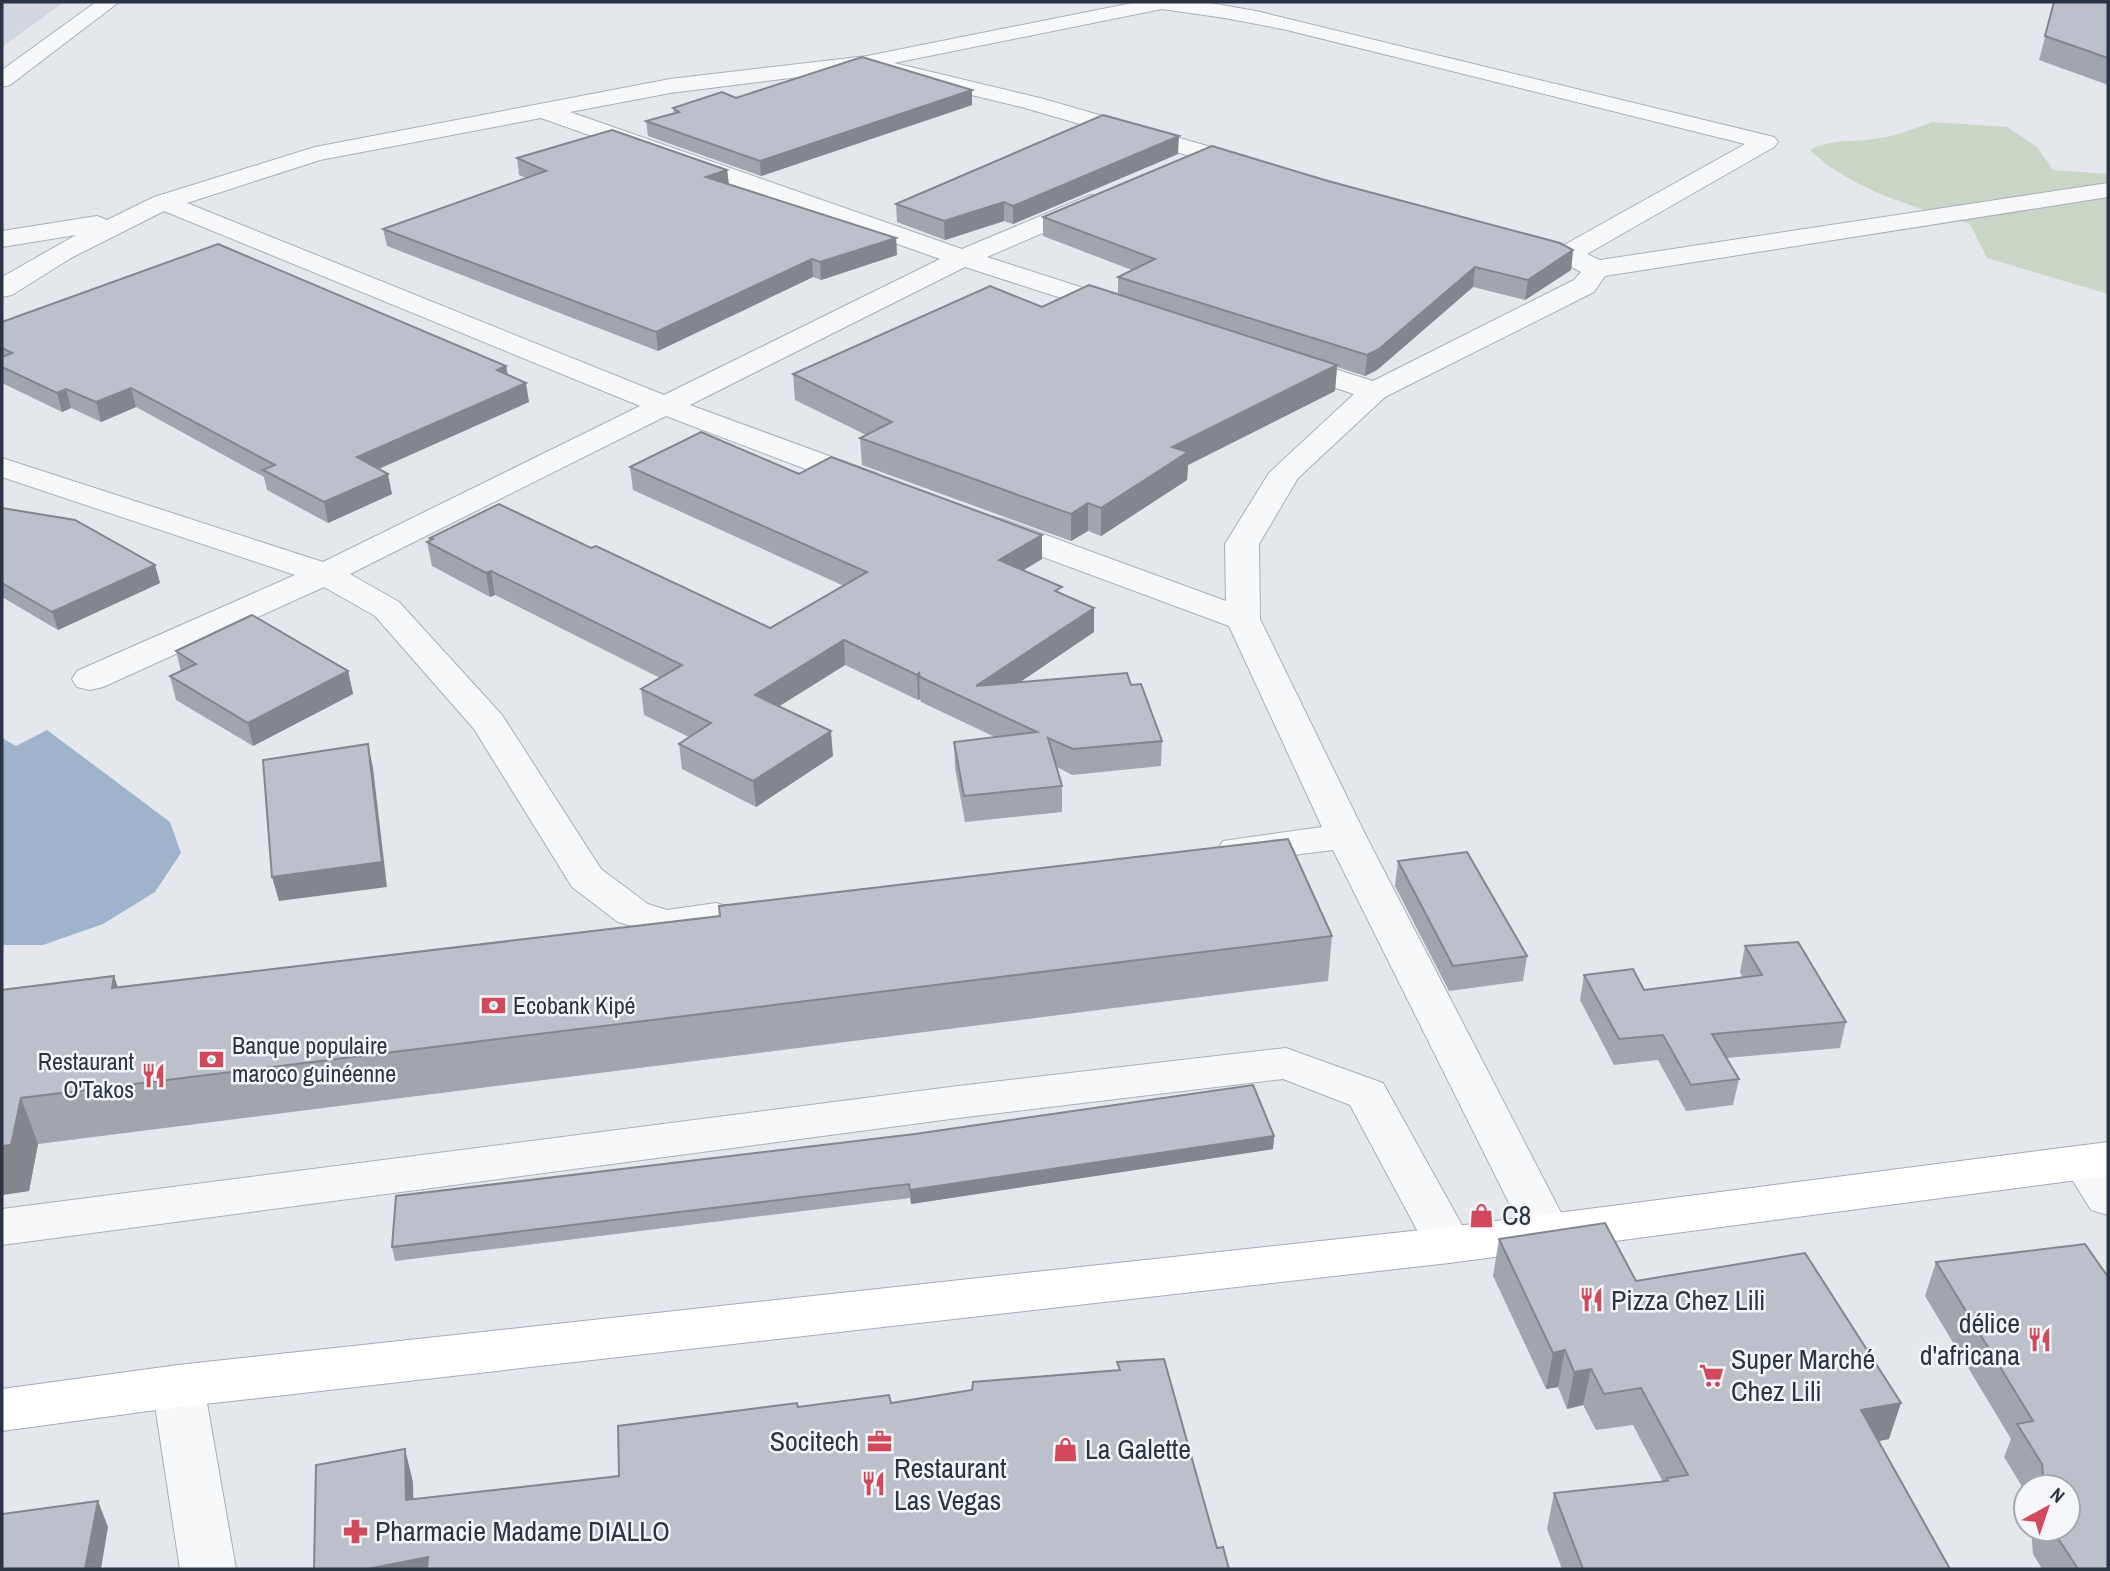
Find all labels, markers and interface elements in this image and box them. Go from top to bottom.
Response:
place label: Ecobank Kipé [513,989,636,1021]
bank icon: Ecobank Kipé [479,991,507,1019]
place label: Banque populaire maroco guinéenne [232,1029,396,1089]
place label: Restaurant O'Takos [38,1045,135,1105]
bank icon: Banque populaire maroco guinéenne [198,1045,226,1073]
restaurant icon: Restaurant O'Takos [140,1061,168,1089]
place label: C8 [1502,1196,1531,1234]
shop icon: C8 [1468,1201,1496,1229]
place label: Pizza Chez Lili [1611,1281,1765,1319]
restaurant icon: Pizza Chez Lili [1577,1286,1605,1314]
place label: délice d'africana [1920,1304,2020,1374]
restaurant icon: délice d'africana [2026,1325,2054,1353]
place label: Super Marché Chez Lili [1731,1340,1875,1410]
supermarket icon: Super Marché Chez Lili [1697,1361,1725,1389]
place label: Socitech [770,1422,859,1460]
office icon: Socitech [865,1427,893,1455]
place label: La Galette [1085,1430,1191,1468]
shop icon: La Galette [1051,1435,1079,1463]
place label: Restaurant Las Vegas [894,1449,1006,1519]
restaurant icon: Restaurant Las Vegas [860,1470,888,1498]
north arrow [2012,1473,2082,1543]
text: N [2045,1481,2071,1509]
place label: Pharmacie Madame DIALLO [375,1512,670,1550]
pharmacy icon: Pharmacie Madame DIALLO [341,1517,369,1545]

